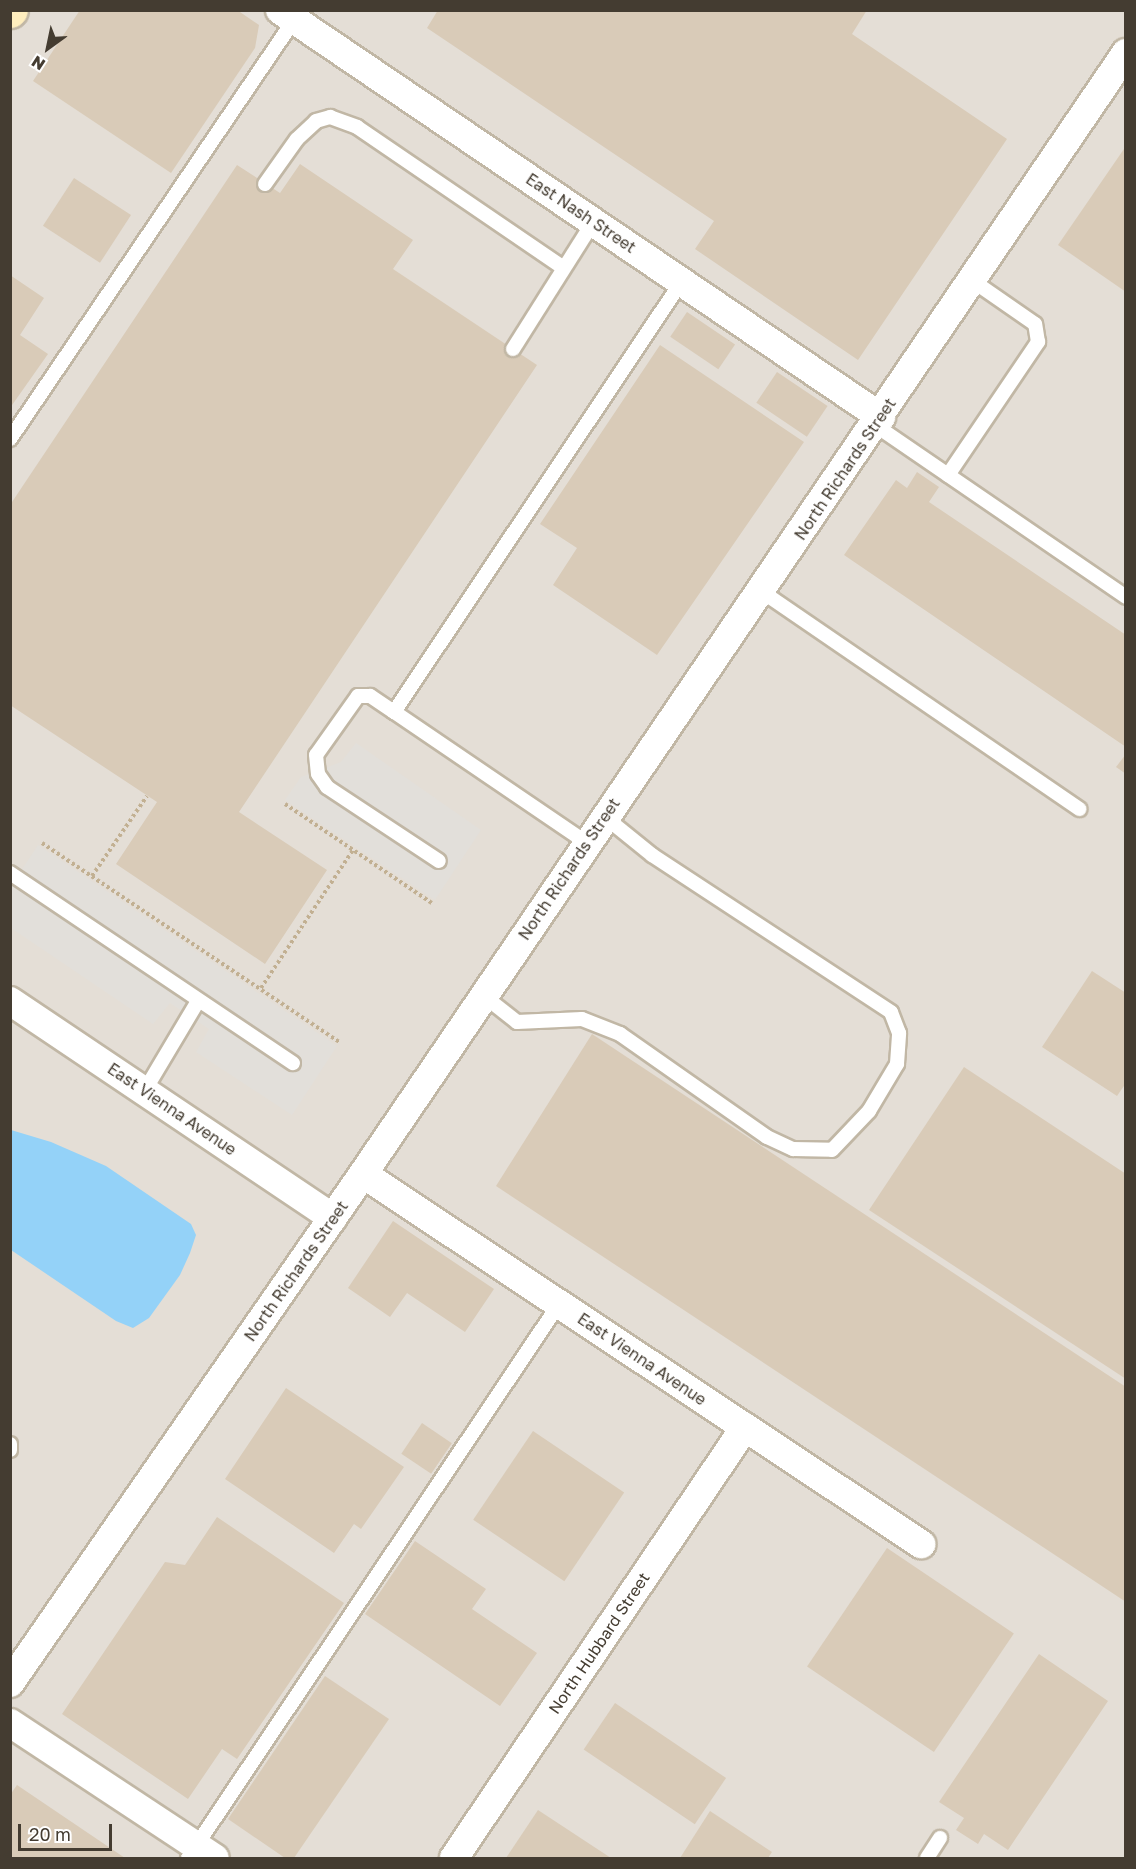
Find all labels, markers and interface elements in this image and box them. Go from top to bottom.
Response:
north arrow [18,18,78,78]
text: N [28,51,49,75]
street label: East Nash Street [522,169,640,257]
street label: North Richards Street [790,394,900,544]
street label: North Richards Street [514,794,624,944]
street label: East Vienna Avenue [104,1059,240,1159]
street label: North Richards Street [240,1197,352,1345]
street label: East Vienna Avenue [574,1309,710,1409]
street label: North Hubbard Street [545,1569,653,1717]
scale bar [21,1812,116,1850]
text: 20 m [29,1823,71,1845]

